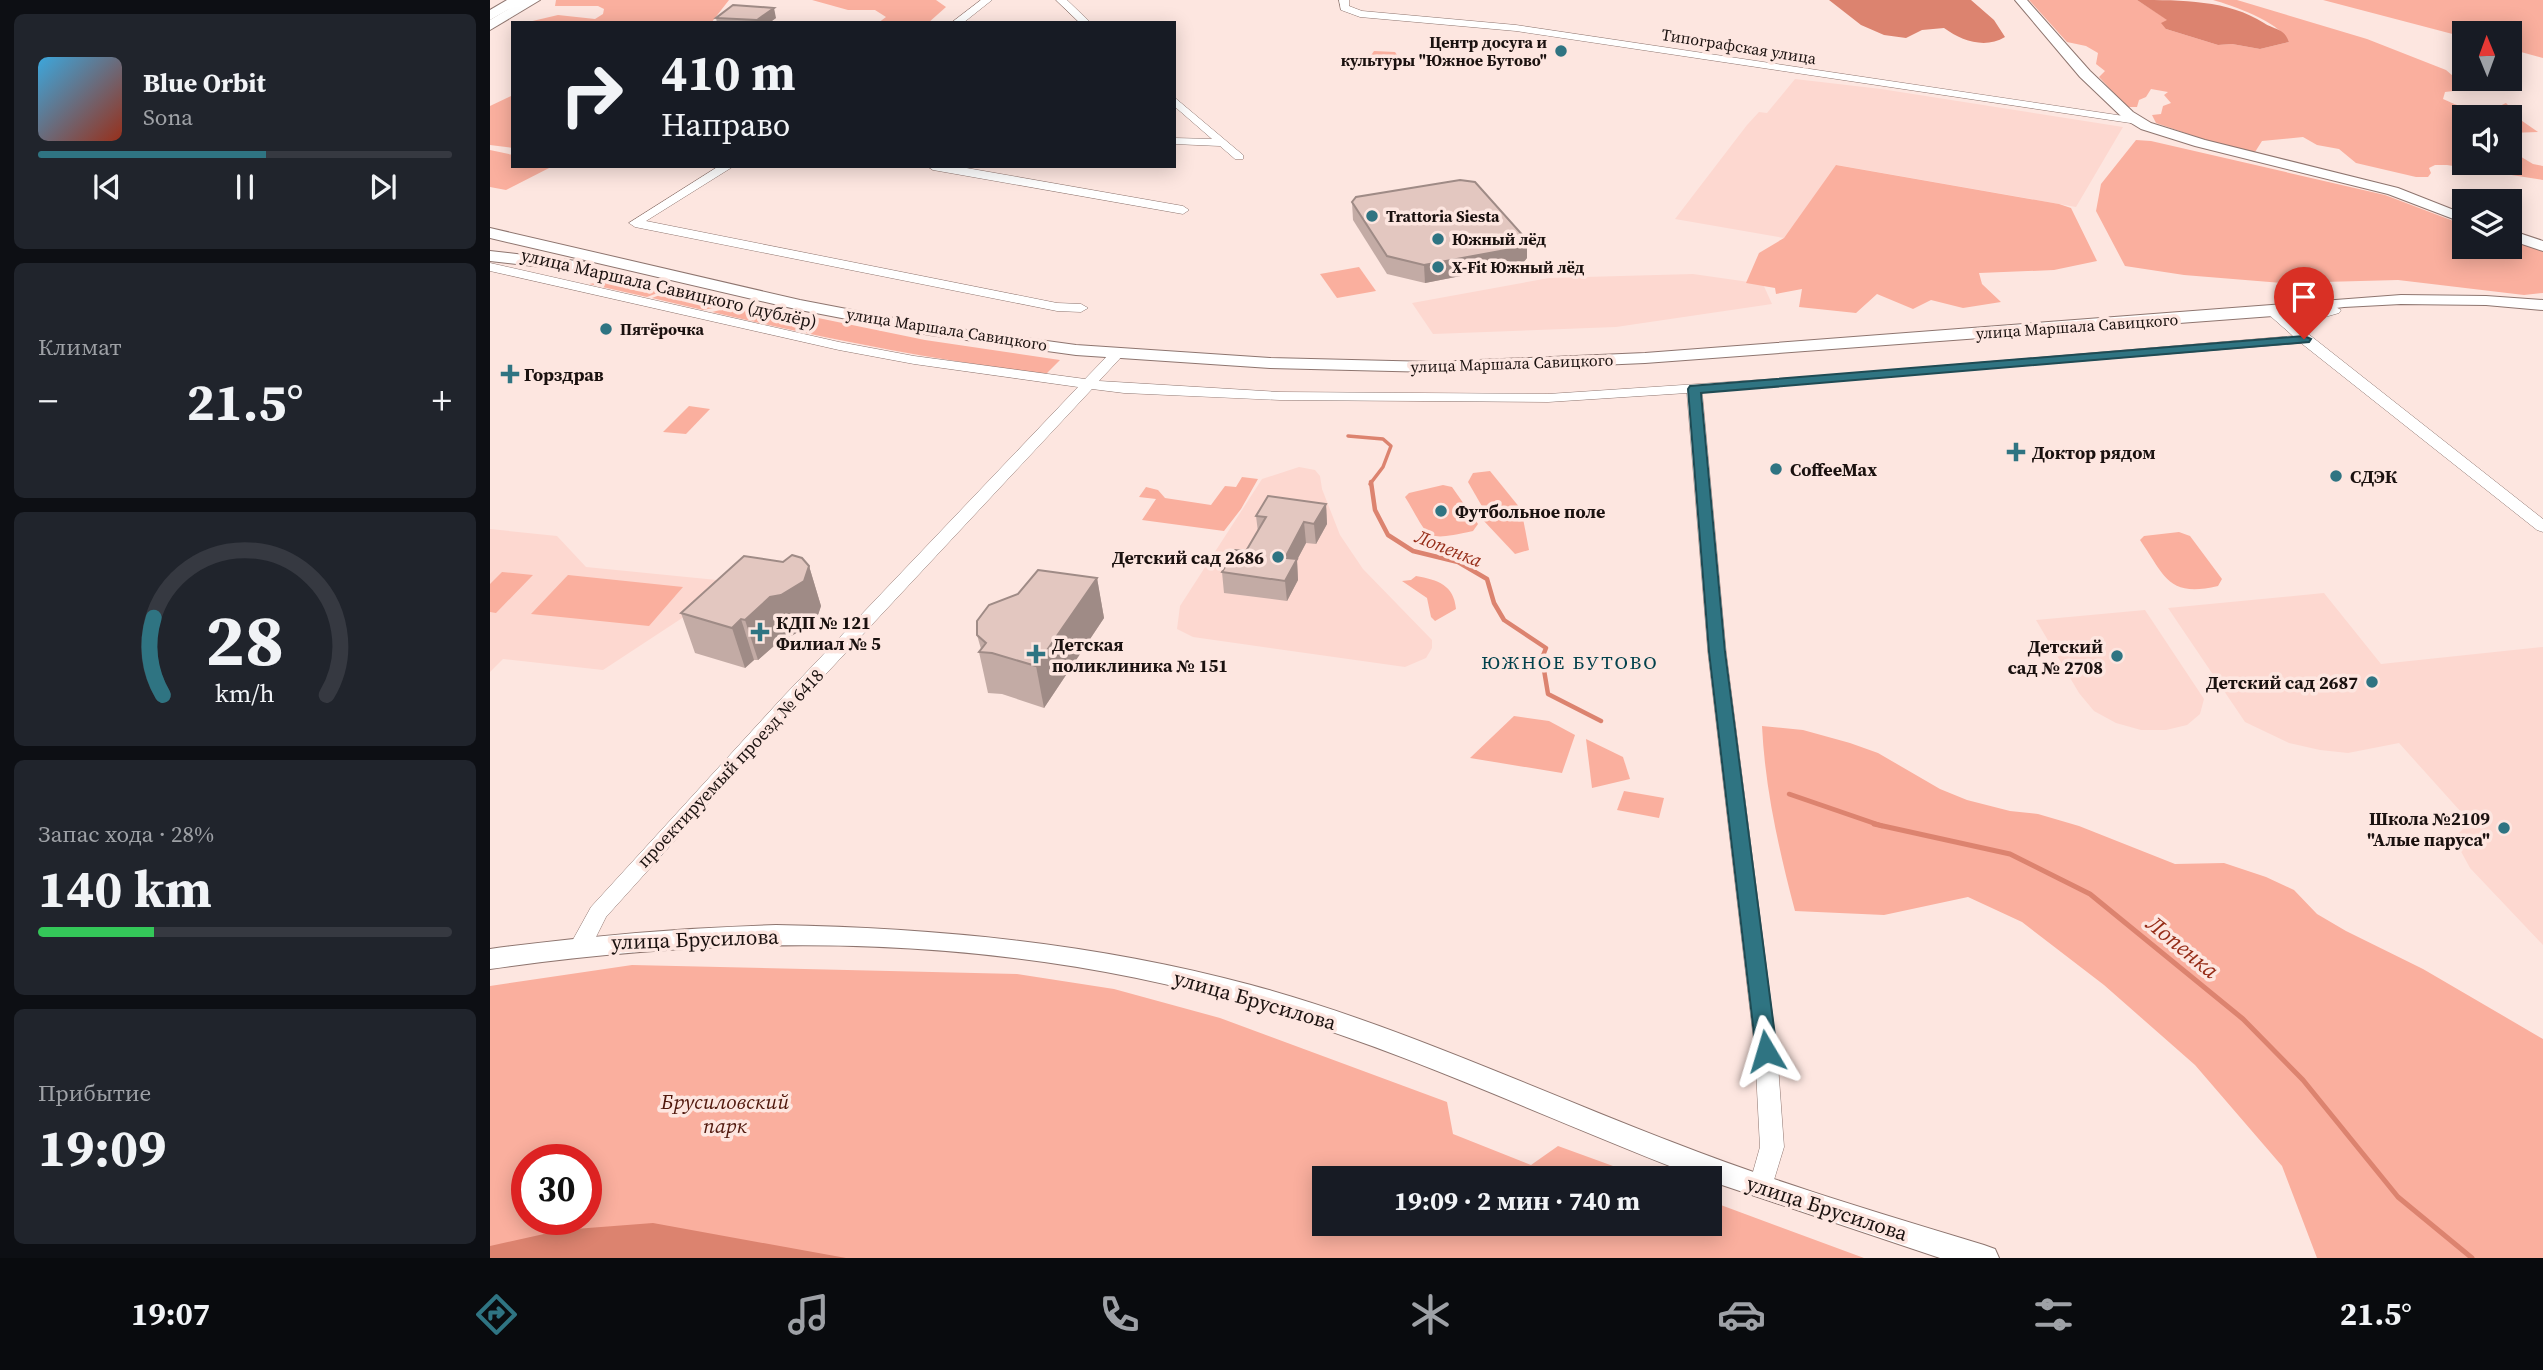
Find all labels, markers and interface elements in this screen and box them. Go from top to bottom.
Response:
north arrow [2452,21,2522,91]
map controls [2452,21,2522,259]
street label: Типографская улица [1660,23,1819,69]
place label: Центр досуга и культуры "Южное Бутово" [1341,31,1547,71]
text: 410 m [661,39,796,106]
marker: Центр досуга и культуры "Южное Бутово" [1553,43,1569,59]
icon: right [546,49,637,140]
text: Blue Orbit [143,65,266,101]
text: Sona [143,101,193,133]
text: Направо [661,103,790,147]
button: sound [2452,105,2522,175]
icon: previous [88,168,126,206]
icon: pause [226,168,264,206]
icon: next [364,168,402,206]
button: layers [2452,189,2522,259]
place label: Trattoria Siesta [1386,205,1500,227]
marker: Trattoria Siesta [1364,208,1380,224]
place label: Южный лёд [1452,228,1546,250]
marker: Южный лёд [1430,231,1446,247]
street label: улица Маршала Савицкого (дублёр) [519,242,819,334]
place label: X-Fit Южный лёд [1452,256,1585,278]
marker: X-Fit Южный лёд [1430,259,1446,275]
pin [2274,267,2334,339]
icon: arrive [2285,278,2323,316]
street label: улица Маршала Савицкого [845,302,1049,356]
street label: улица Маршала Савицкого [1975,308,2179,344]
place label: Пятёрочка [620,318,705,340]
marker: Пятёрочка [598,321,614,337]
text: Климат [38,331,122,363]
street label: улица Маршала Савицкого [1410,348,1614,378]
place label: Горздрав [524,362,604,387]
text: 21.5° [186,366,304,437]
marker: Горздрав [502,366,518,382]
text: − [38,375,58,427]
text: + [432,375,452,427]
place label: Доктор рядом [2032,440,2156,465]
marker: Доктор рядом [2006,442,2026,462]
place label: CoffeeMax [1790,457,1877,482]
marker: CoffeeMax [1768,461,1784,477]
place label: СДЭК [2350,464,2398,489]
marker: СДЭК [2328,468,2344,484]
place label: Футбольное поле [1455,499,1605,524]
marker: Футбольное поле [1433,503,1449,519]
water label: Лопенка [1411,522,1486,573]
place label: Детский сад 2686 [1112,545,1264,570]
marker: Детский сад 2686 [1270,549,1286,565]
text: 28 [206,590,284,689]
place label: КДП № 121 Филиал № 5 [776,610,881,656]
marker: КДП № 121 Филиал № 5 [750,622,770,642]
place label: Детская поликлиника № 151 [1052,632,1228,678]
place label: Детский сад № 2708 [2008,634,2103,680]
marker: Детская поликлиника № 151 [1026,644,1046,664]
marker: Детский сад № 2708 [2109,648,2125,664]
district label: ЮЖНОЕ БУТОВО [1481,649,1659,675]
street label: проектируемый проезд № 6418 [631,663,829,873]
place label: Детский сад 2687 [2206,670,2358,695]
marker: Детский сад 2687 [2364,674,2380,690]
text: km/h [215,676,275,710]
place label: Школа №2109 "Алые паруса" [2367,806,2490,852]
text: Запас хода · 28% [38,818,214,850]
marker: Школа №2109 "Алые паруса" [2496,820,2512,836]
text: 140 km [38,853,212,924]
water label: Лопенка [2139,907,2226,986]
street label: улица Брусилова [611,922,780,956]
street label: улица Брусилова [1170,963,1340,1037]
position arrow [1729,1014,1803,1088]
text: Прибытие [38,1077,151,1109]
park label: Брусиловский парк [660,1087,789,1140]
text: 19:09 [38,1112,166,1183]
speed limit sign: 30 [511,1144,602,1235]
street label: улица Брусилова [1743,1168,1912,1248]
text: 19:09 · 2 мин · 740 m [1394,1183,1640,1219]
icon: directions [472,1290,521,1339]
icon: music [784,1290,833,1339]
icon: phone [1095,1290,1144,1339]
icon: climate [1406,1290,1455,1339]
icon: car [1717,1290,1766,1339]
icon: filters [2029,1290,2078,1339]
text: 19:07 [131,1292,210,1336]
text: 21.5° [2340,1292,2412,1336]

